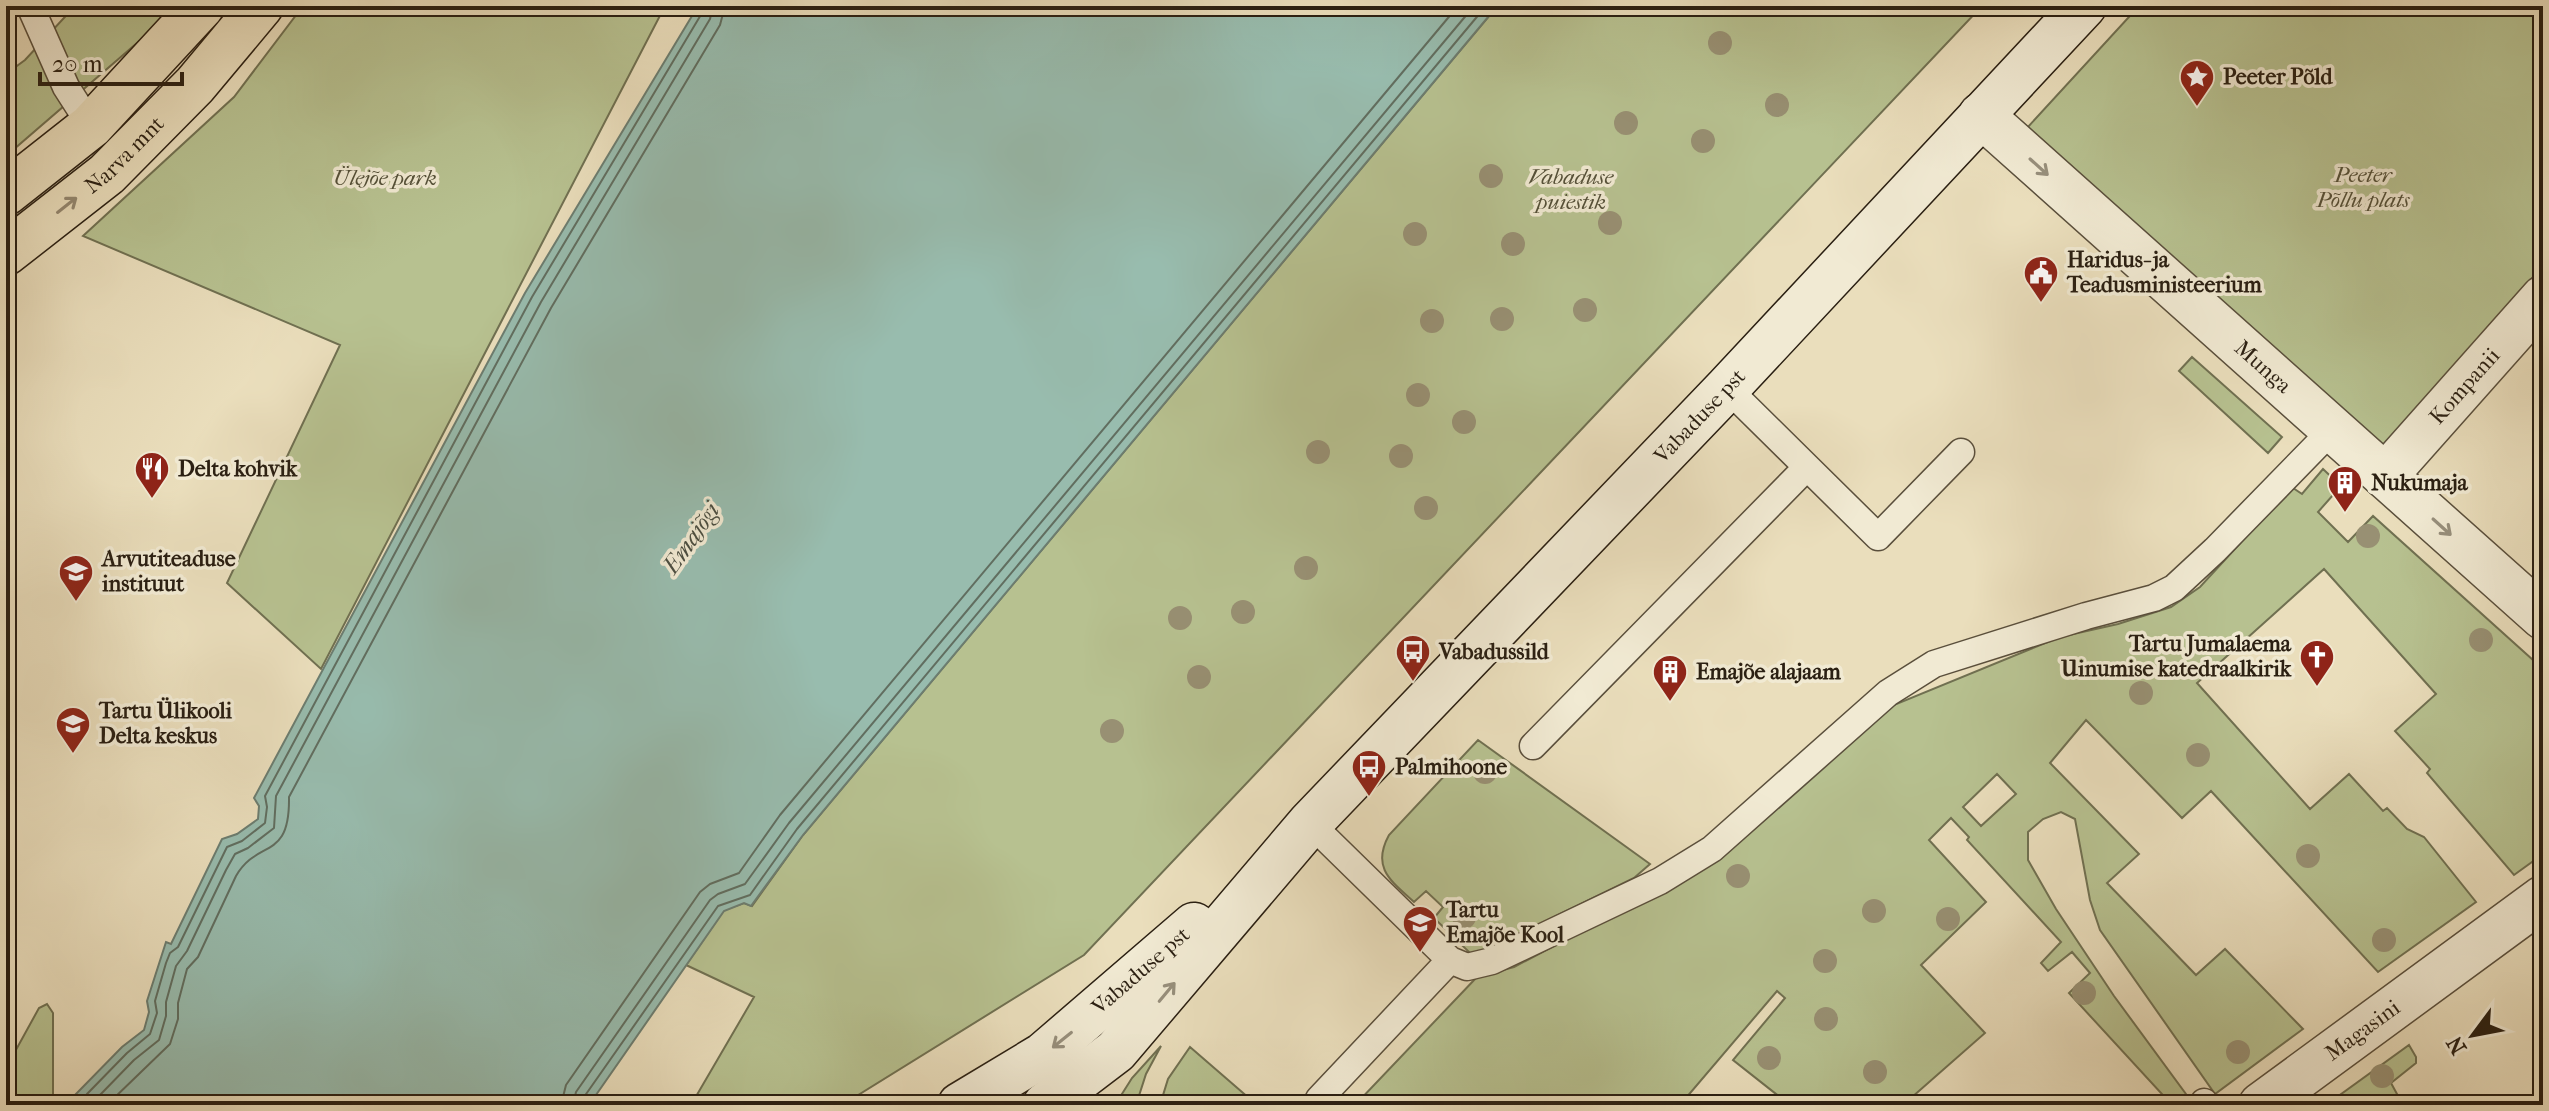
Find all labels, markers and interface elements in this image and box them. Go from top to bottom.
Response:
scale bar [40,36,182,86]
text: 20 m [52,50,103,78]
place icon: Peeter Põld [2178,58,2216,108]
place label: Peeter Põld [2223,64,2333,90]
street label: Narva mnt [80,111,170,199]
one-way arrow [2029,158,2049,176]
park label: Peeter Põllu plats [2315,162,2411,213]
park label: Vabaduse puiestik [1529,164,1615,215]
park label: Ülejõe park [333,165,437,191]
one-way arrow [56,197,77,214]
place label: Haridus- ja Teadusministeerium [2066,247,2262,298]
public building icon: Haridus- ja Teadusministeerium [2022,254,2060,304]
street label: Munga [2229,335,2297,399]
street label: Kompanii [2424,343,2506,430]
street label: Vabaduse pst [1648,363,1751,470]
restaurant icon: Delta kohvik [133,450,171,500]
place label: Delta kohvik [178,456,298,482]
building icon: Nukumaja [2326,464,2364,514]
place label: Nukumaja [2371,470,2469,496]
water label: Emajõgi [655,495,727,580]
one-way arrow [2432,517,2452,535]
place label: Arvutiteaduse instituut [100,546,236,597]
school or university icon: Arvutiteaduse instituut [57,553,95,603]
place label: Tartu Jumalaema Uinumise katedraalkirik [2060,631,2292,682]
bus stop icon: Vabadussild [1394,633,1432,683]
church icon: Tartu Jumalaema Uinumise katedraalkirik [2298,638,2336,688]
place label: Vabadussild [1438,639,1550,665]
building icon: Emajõe alajaam [1651,653,1689,703]
place label: Emajõe alajaam [1696,659,1842,685]
place label: Tartu Ülikooli Delta keskus [98,697,233,749]
school or university icon: Tartu Ülikooli Delta keskus [54,705,92,755]
bus stop icon: Palmihoone [1350,748,1388,798]
place label: Palmihoone [1395,754,1507,780]
place label: Tartu Emajõe Kool [1445,897,1565,948]
school or university icon: Tartu Emajõe Kool [1401,904,1439,954]
street label: Vabaduse pst [1086,921,1195,1021]
one-way arrow [1157,982,1175,1003]
street label: Magasini [2320,994,2405,1066]
north arrow [2433,995,2513,1075]
one-way arrow [1051,1031,1072,1049]
text: N [2441,1031,2472,1059]

